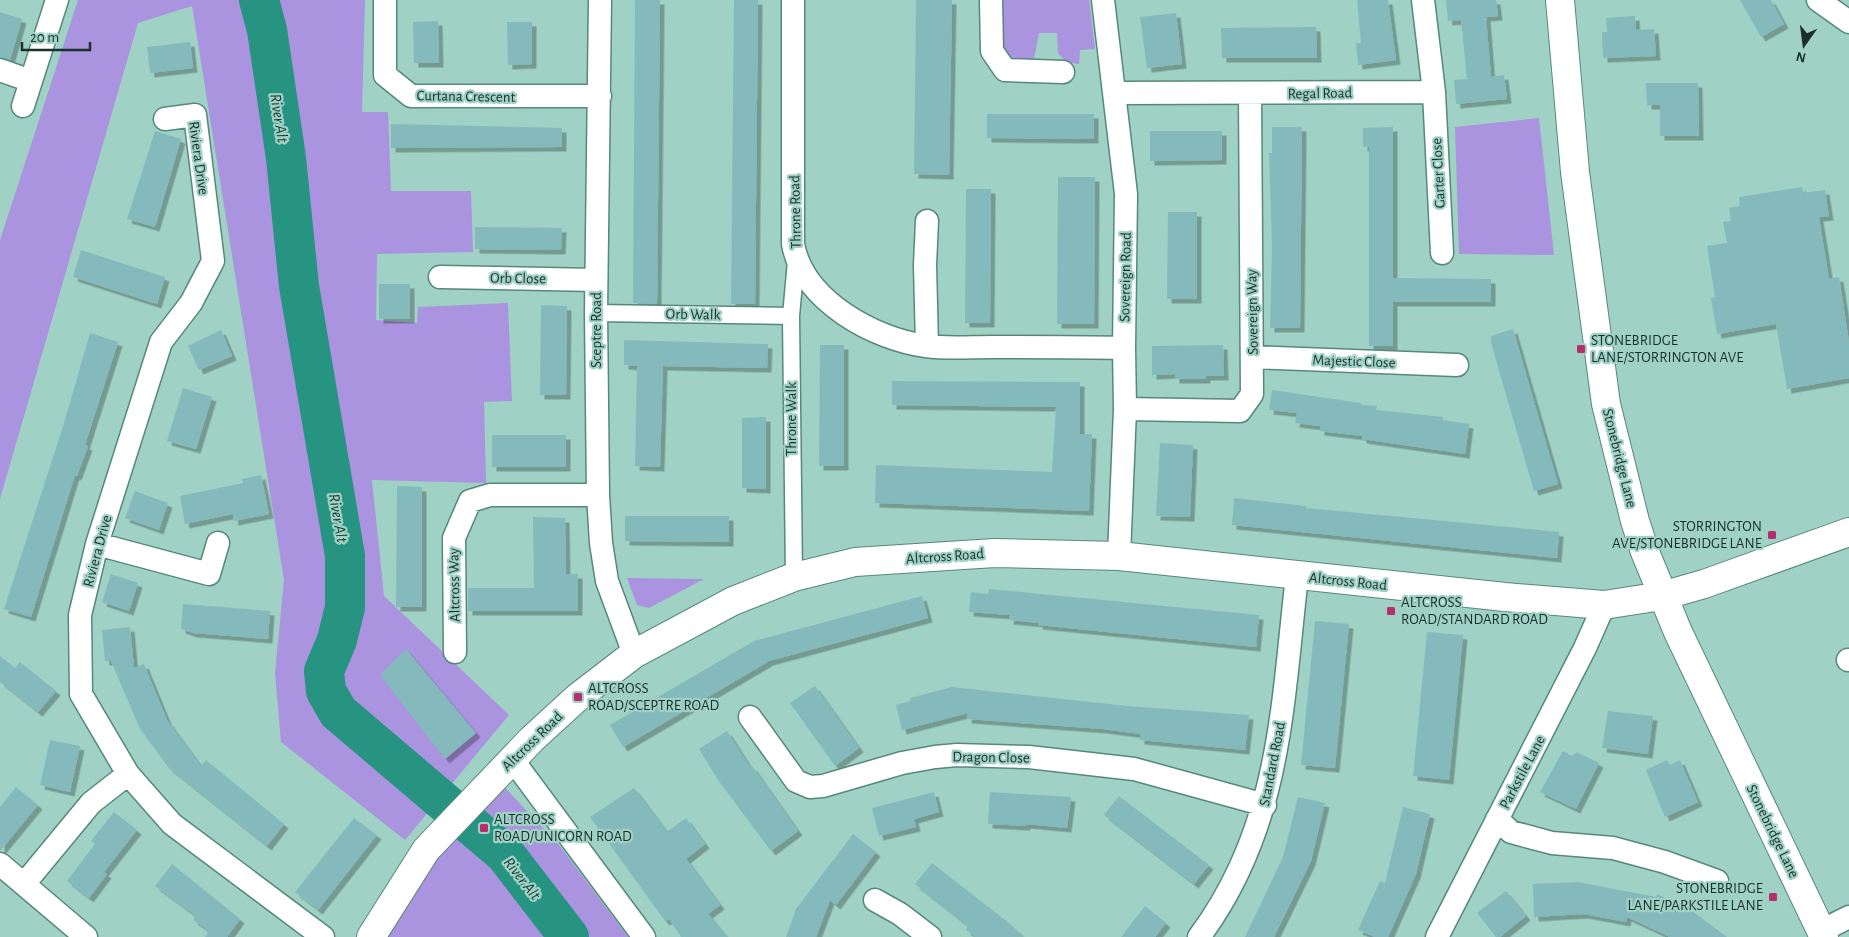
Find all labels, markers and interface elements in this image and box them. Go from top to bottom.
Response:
scale bar [22,20,90,52]
north arrow [1779,20,1829,70]
text: 20 m [30,30,59,45]
text: N [1795,49,1808,65]
street label: Regal Road [1288,85,1353,102]
street label: Curtana Crescent [417,88,516,105]
water label: River Alt [267,92,291,145]
street label: Riviera Drive [186,120,211,196]
street label: Garter Close [1429,137,1448,209]
street label: Throne Road [787,175,804,249]
street label: Sovereign Road [1117,232,1134,322]
street label: Sovereign Way [1244,268,1261,355]
street label: Orb Close [490,271,546,286]
street label: Sceptre Road [589,292,604,368]
street label: Orb Walk [666,307,721,322]
place label: STONEBRIDGE LANE/STORRINGTON AVE [1591,333,1744,365]
marker: STONEBRIDGE LANE/STORRINGTON AVE [1575,343,1587,355]
street label: Majestic Close [1312,353,1396,370]
street label: Throne Walk [784,382,799,456]
street label: Stonebridge Lane [1600,407,1639,509]
water label: River Alt [326,492,350,545]
street label: Riviera Drive [81,513,114,589]
place label: STORRINGTON AVE/STONEBRIDGE LANE [1612,519,1762,551]
marker: STORRINGTON AVE/STONEBRIDGE LANE [1766,529,1778,541]
street label: Altcross Road [906,546,985,567]
street label: Altcross Way [446,547,463,622]
street label: Altcross Road [1308,570,1388,593]
place label: ALTCROSS ROAD/STANDARD ROAD [1401,595,1548,627]
marker: ALTCROSS ROAD/STANDARD ROAD [1385,605,1397,617]
place label: ALTCROSS ROAD/SCEPTRE ROAD [588,681,720,713]
marker: ALTCROSS ROAD/SCEPTRE ROAD [572,691,584,703]
street label: Altcross Road [499,709,566,774]
street label: Standard Road [1257,720,1288,808]
street label: Parkstile Lane [1497,733,1548,811]
street label: Dragon Close [952,749,1030,766]
street label: Stonebridge Lane [1744,782,1802,880]
place label: ALTCROSS ROAD/UNICORN ROAD [494,812,632,844]
marker: ALTCROSS ROAD/UNICORN ROAD [478,822,490,834]
water label: River Alt [501,854,544,904]
place label: STONEBRIDGE LANE/PARKSTILE LANE [1628,881,1763,913]
marker: STONEBRIDGE LANE/PARKSTILE LANE [1767,891,1779,903]

